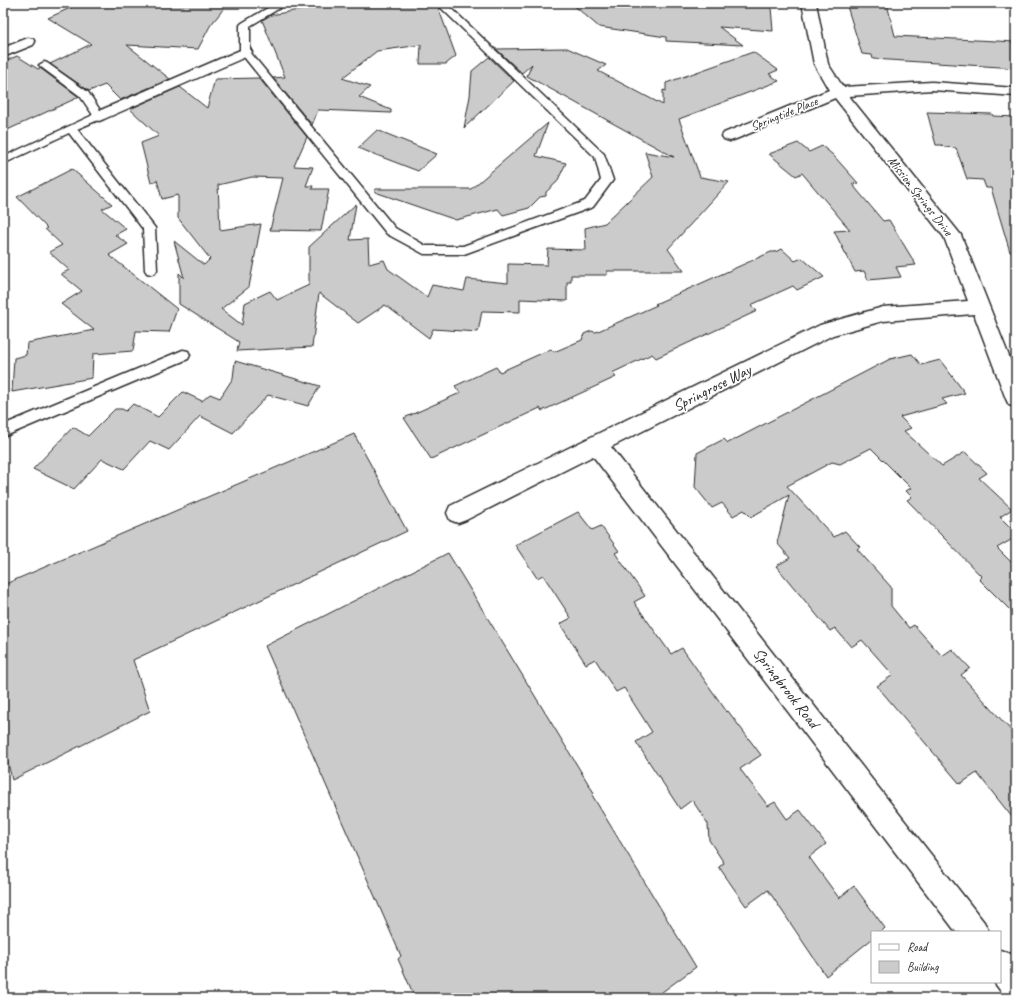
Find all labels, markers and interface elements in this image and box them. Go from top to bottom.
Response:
street label: Springtide Place [748,93,821,135]
street label: Mission Springs Drive [884,153,956,240]
street label: Springrose Way [670,359,756,416]
street label: Springbrook Road [749,644,825,734]
legend [871,931,1001,983]
text: Road [907,939,929,955]
text: Building [907,959,939,975]

